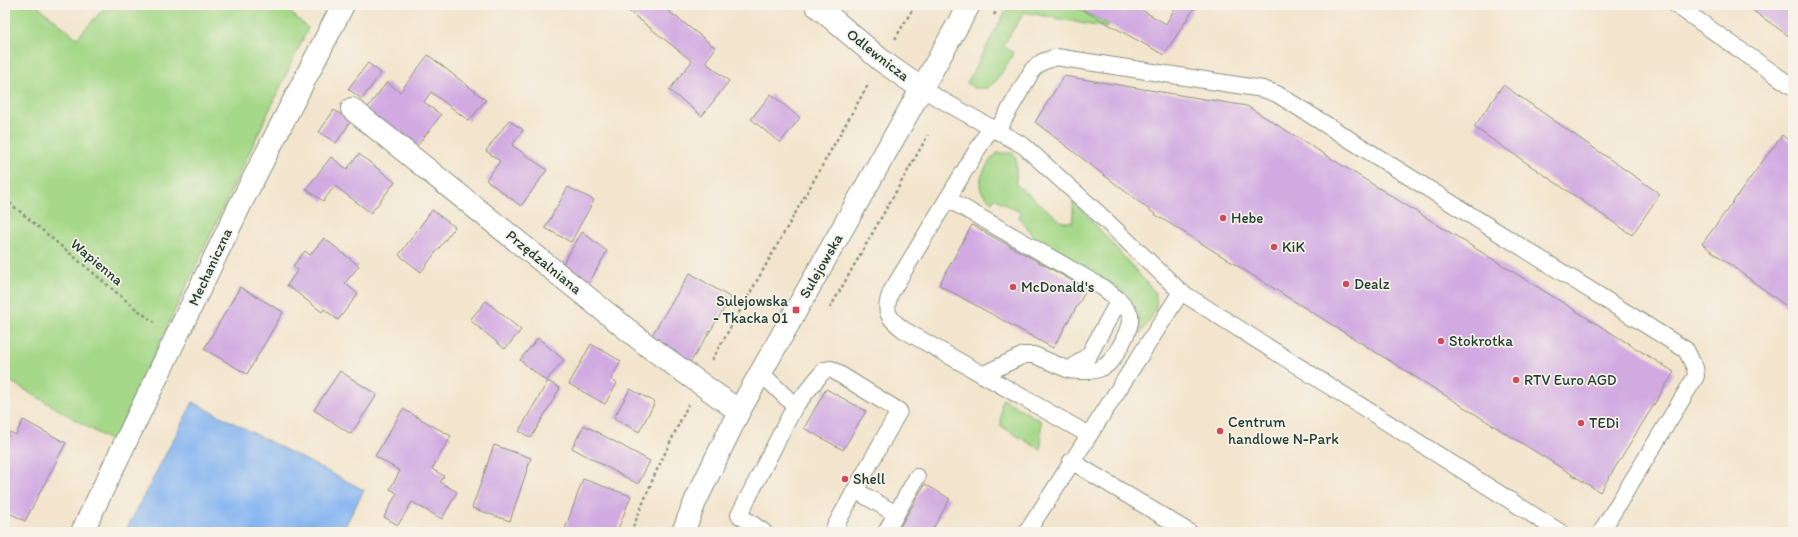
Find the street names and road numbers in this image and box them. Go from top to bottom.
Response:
street label: Odlewnicza [843,25,913,85]
street label: Mechaniczna [184,225,236,309]
street label: Przędzalniana [503,226,586,298]
street label: Sulejowska [795,230,847,302]
street label: Wapienna [67,235,127,289]

